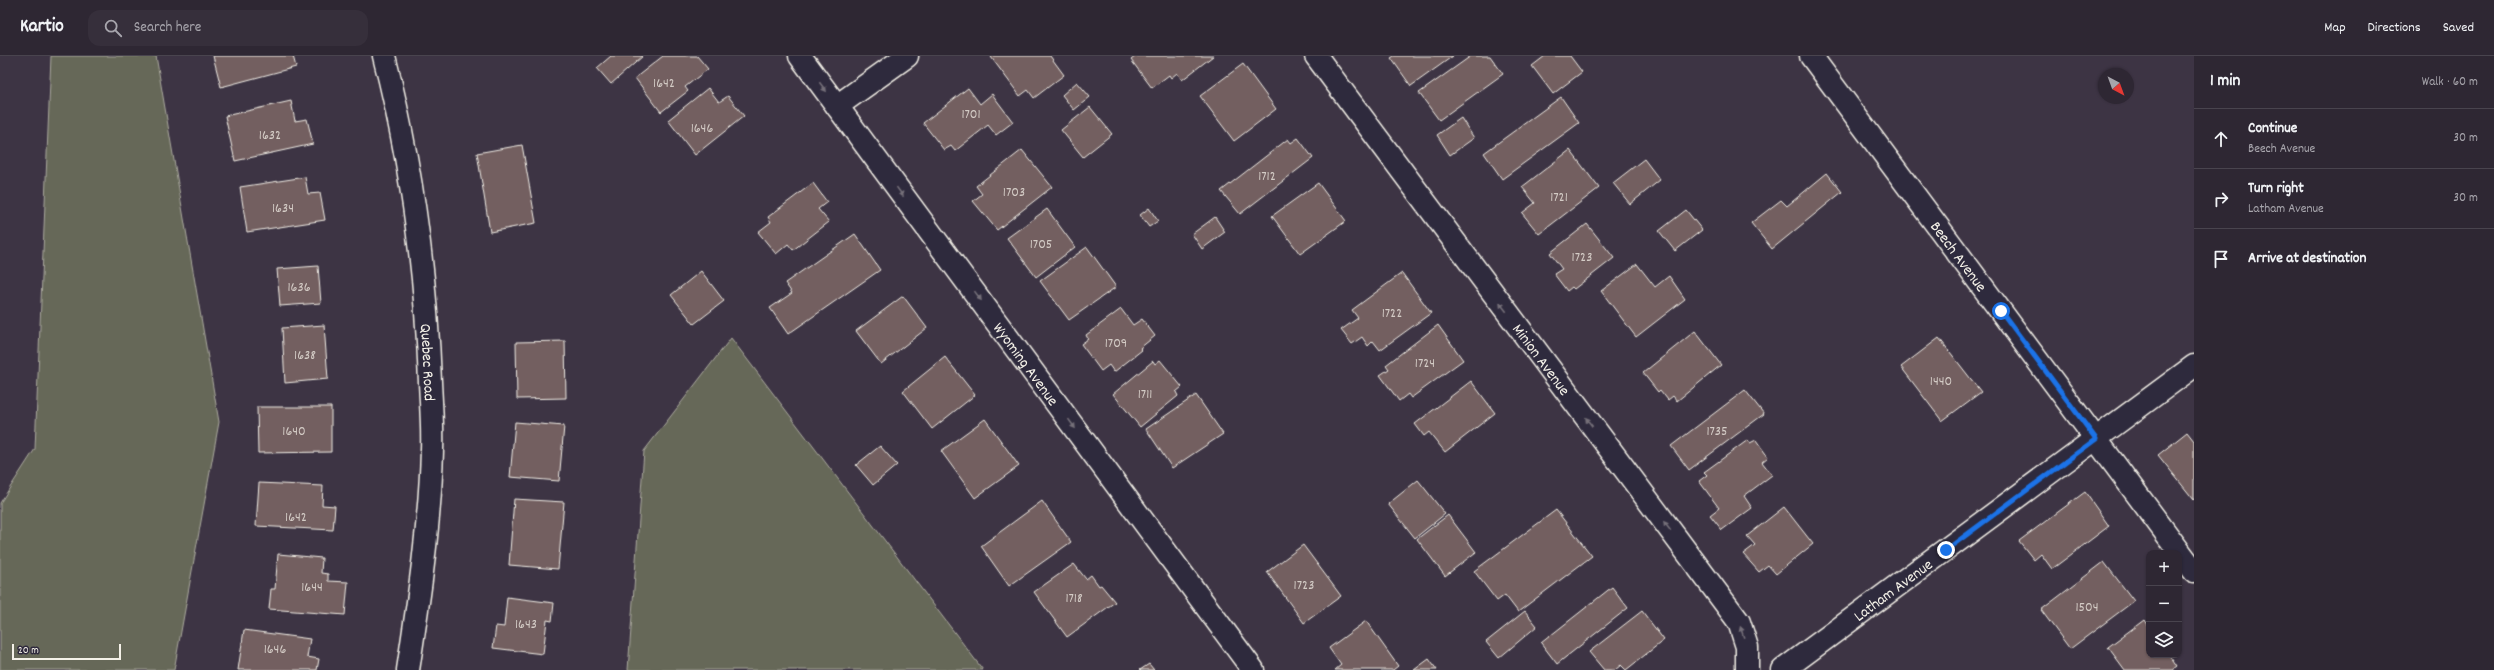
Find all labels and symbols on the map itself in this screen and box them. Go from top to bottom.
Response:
north arrow [2098,68,2134,104]
house number: 1642 [653,74,675,94]
one-way arrow [819,82,827,93]
house number: 1701 [961,105,981,125]
house number: 1646 [691,119,713,139]
house number: 1632 [259,126,281,146]
house number: 1712 [1258,167,1276,187]
house number: 1703 [1003,183,1025,203]
one-way arrow [896,187,904,197]
house number: 1721 [1550,188,1568,208]
house number: 1634 [272,199,294,219]
street label: Beech Avenue [1924,217,1992,297]
house number: 1705 [1030,235,1052,255]
house number: 1723 [1572,248,1592,268]
house number: 1636 [287,278,311,298]
one-way arrow [973,291,982,302]
one-way arrow [1499,301,1507,312]
route start [1992,302,2010,320]
house number: 1722 [1382,304,1402,324]
street label: Wyoming Avenue [986,318,1063,411]
street label: Minion Avenue [1506,319,1575,401]
street label: Quebec Road [413,323,440,402]
house number: 1709 [1105,334,1127,354]
house number: 1638 [294,346,316,366]
house number: 1724 [1415,354,1435,374]
house number: 1440 [1930,372,1952,392]
house number: 1711 [1138,385,1152,405]
one-way arrow [1586,417,1594,427]
one-way arrow [1067,418,1076,429]
house number: 1640 [282,422,306,442]
house number: 1735 [1706,422,1728,442]
house number: 1642 [285,508,307,528]
one-way arrow [1663,521,1671,531]
route end [1937,541,1955,559]
street label: Latham Avenue [1849,554,1938,628]
house number: 1723 [1294,576,1314,596]
house number: 1644 [301,578,323,598]
house number: 1718 [1065,589,1083,609]
house number: 1504 [2076,598,2099,618]
house number: 1643 [515,615,537,635]
one-way arrow [1739,626,1745,638]
house number: 1646 [264,640,286,660]
scale bar [12,642,121,661]

